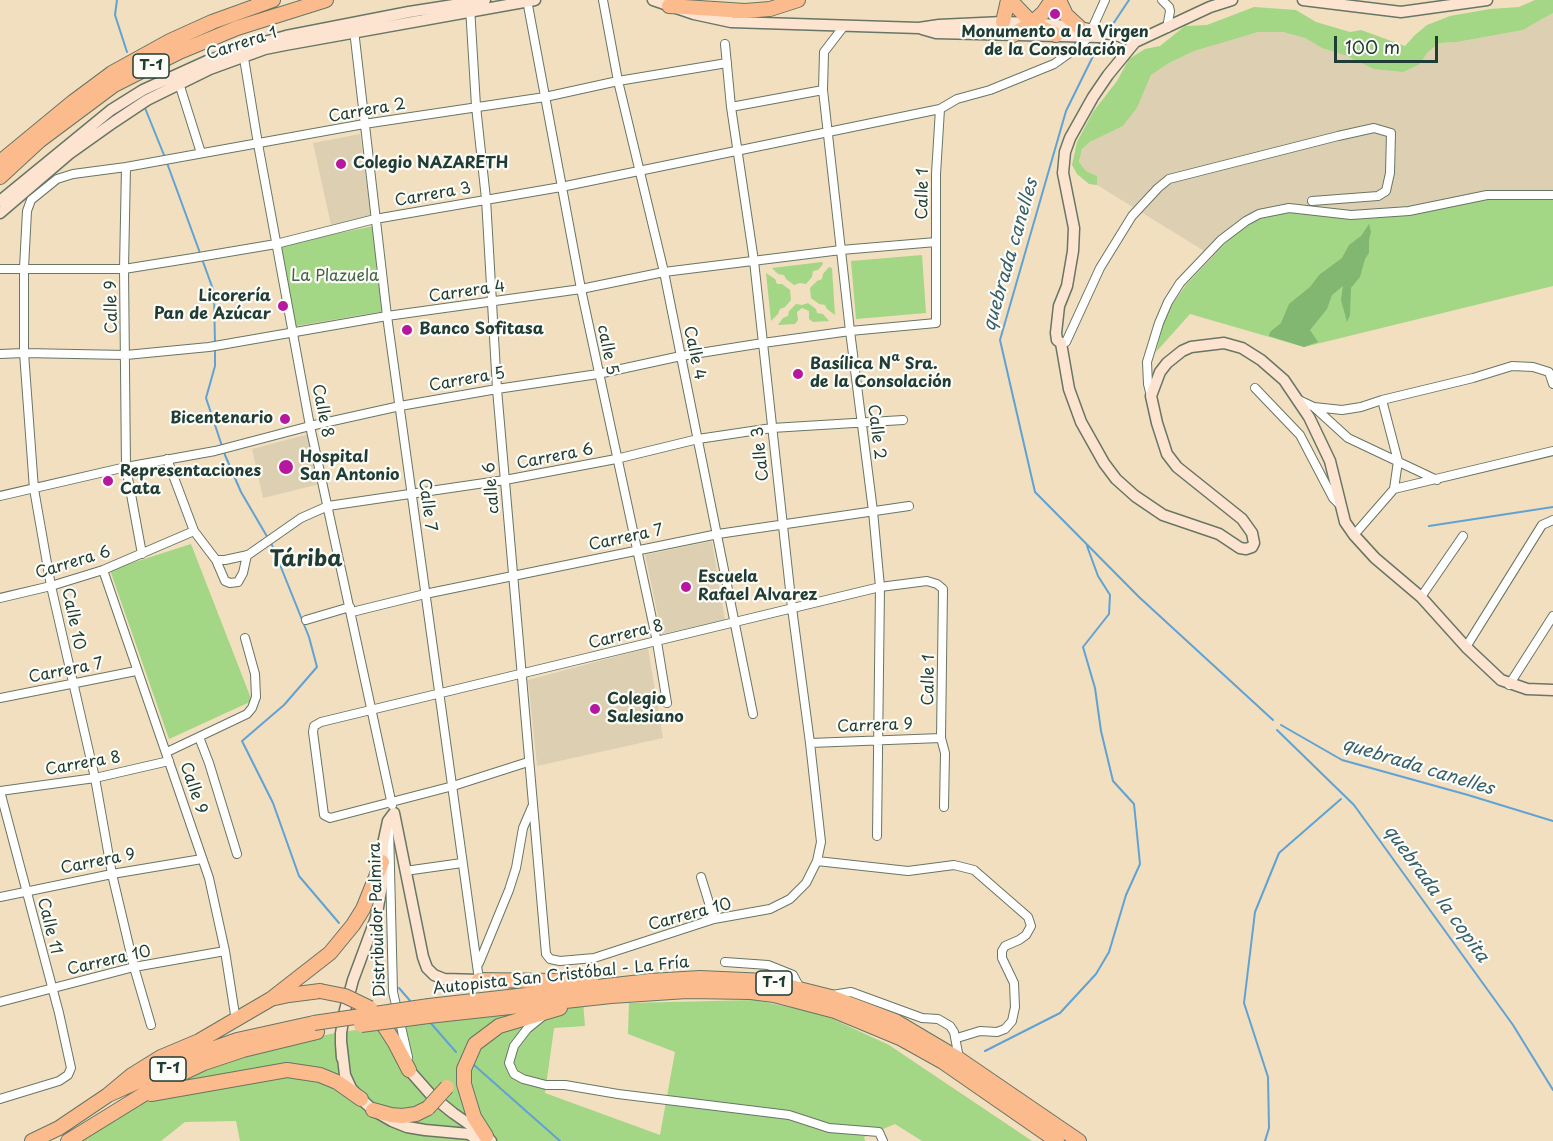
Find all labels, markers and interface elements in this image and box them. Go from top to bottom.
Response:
marker: Monumento a la Virgen de la Consolación [1048,7,1062,21]
place label: Monumento a la Virgen de la Consolación [961,23,1149,61]
street label: Carrera 1 [204,24,280,64]
scale bar [1337,24,1440,62]
text: 100 m [1345,33,1400,60]
road number: T-1 [133,54,169,78]
street label: Carrera 2 [327,95,407,127]
place label: Colegio NAZARETH [353,154,508,174]
marker: Colegio NAZARETH [334,157,348,171]
street label: Calle 1 [913,168,933,220]
water label: quebrada canelles [979,176,1043,334]
street label: Carrera 3 [393,179,473,211]
park label: La Plazuela [291,267,379,287]
street label: Carrera 4 [428,277,506,307]
street label: Calle 9 [102,280,122,334]
place label: Licorería Pan de Azúcar [154,287,271,325]
marker: Licorería Pan de Azúcar [276,299,290,313]
place label: Banco Sofitasa [419,320,544,340]
marker: Banco Sofitasa [400,323,414,337]
street label: calle 5 [592,323,622,377]
street label: Calle 4 [679,324,709,382]
place label: Basílica Nª Sra. de la Consolación [810,355,952,393]
street label: Carrera 5 [428,364,506,396]
marker: Basílica Nª Sra. de la Consolación [791,367,805,381]
street label: Calle 8 [307,383,337,439]
street label: Calle 2 [863,403,889,461]
place label: Bicentenario [170,409,273,429]
marker: Bicentenario [278,412,292,426]
street label: Calle 3 [749,426,773,482]
street label: Carrera 6 [515,440,595,474]
place label: Hospital San Antonio [300,448,400,486]
marker: Hospital San Antonio [277,458,295,476]
street label: calle 6 [480,461,504,515]
place label: Representaciones Cata [120,462,261,500]
marker: Representaciones Cata [101,474,115,488]
street label: Calle 7 [414,477,440,533]
street label: Carrera 7 [587,521,665,555]
street label: Carrera 6 [33,542,113,584]
district label: Táriba [269,547,343,573]
place label: Escuela Rafael Alvarez [698,568,817,606]
marker: Escuela Rafael Alvarez [679,580,693,594]
street label: Calle 10 [57,586,89,652]
street label: Carrera 8 [587,616,665,654]
street label: Carrera 7 [27,654,105,688]
street label: Calle 1 [919,654,939,706]
place label: Colegio Salesiano [607,690,684,728]
marker: Colegio Salesiano [588,702,602,716]
street label: Carrera 9 [837,715,913,737]
water label: quebrada canelles [1340,734,1496,800]
street label: Carrera 8 [44,748,122,780]
street label: Calle 9 [175,760,211,816]
water label: quebrada la copita [1379,821,1493,967]
street label: Distribuidor Palmira [366,842,390,998]
street label: Carrera 9 [59,845,137,879]
street label: Carrera 10 [646,895,734,935]
street label: Calle 11 [33,896,65,956]
street label: Carrera 10 [65,942,153,980]
street label: Autopista San Cristóbal - La Fría [432,953,690,999]
road number: T-1 [756,971,792,995]
road number: T-1 [150,1057,186,1081]

